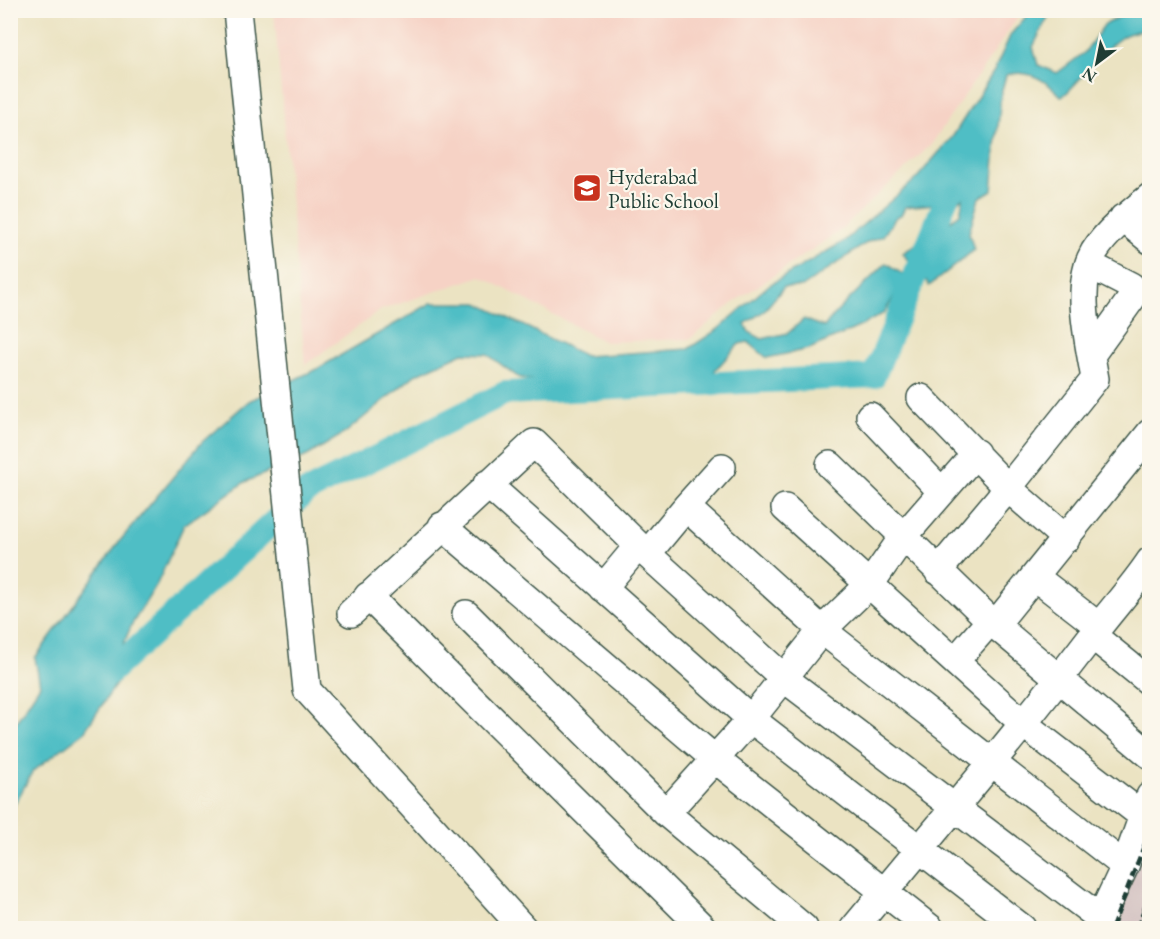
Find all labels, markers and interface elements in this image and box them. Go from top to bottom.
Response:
north arrow [1067,33,1127,93]
text: N [1078,63,1100,88]
place label: Hyderabad Public School [608,163,719,214]
school or university icon: Hyderabad Public School [571,172,603,204]

